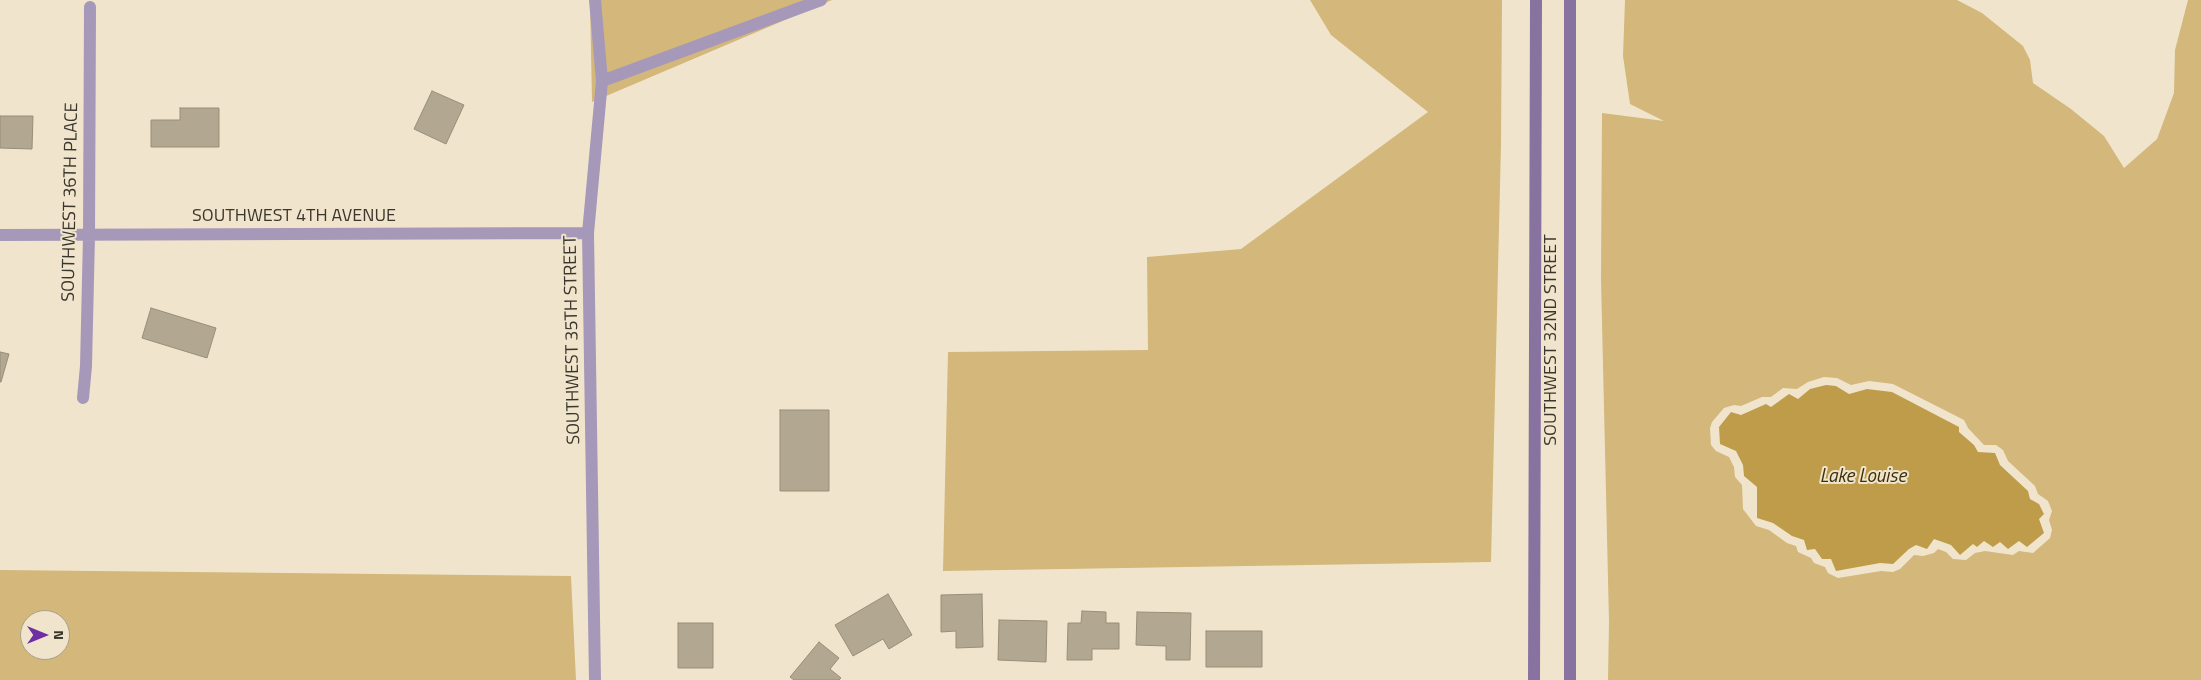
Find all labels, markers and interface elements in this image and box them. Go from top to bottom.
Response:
street label: SOUTHWEST 36TH PLACE [58,102,84,302]
street label: SOUTHWEST 4TH AVENUE [192,206,396,228]
street label: SOUTHWEST 32ND STREET [1541,234,1563,446]
street label: SOUTHWEST 35TH STREET [560,235,586,445]
water label: Lake Louise [1820,466,1906,488]
north arrow [20,610,70,660]
text: N [49,630,70,640]

